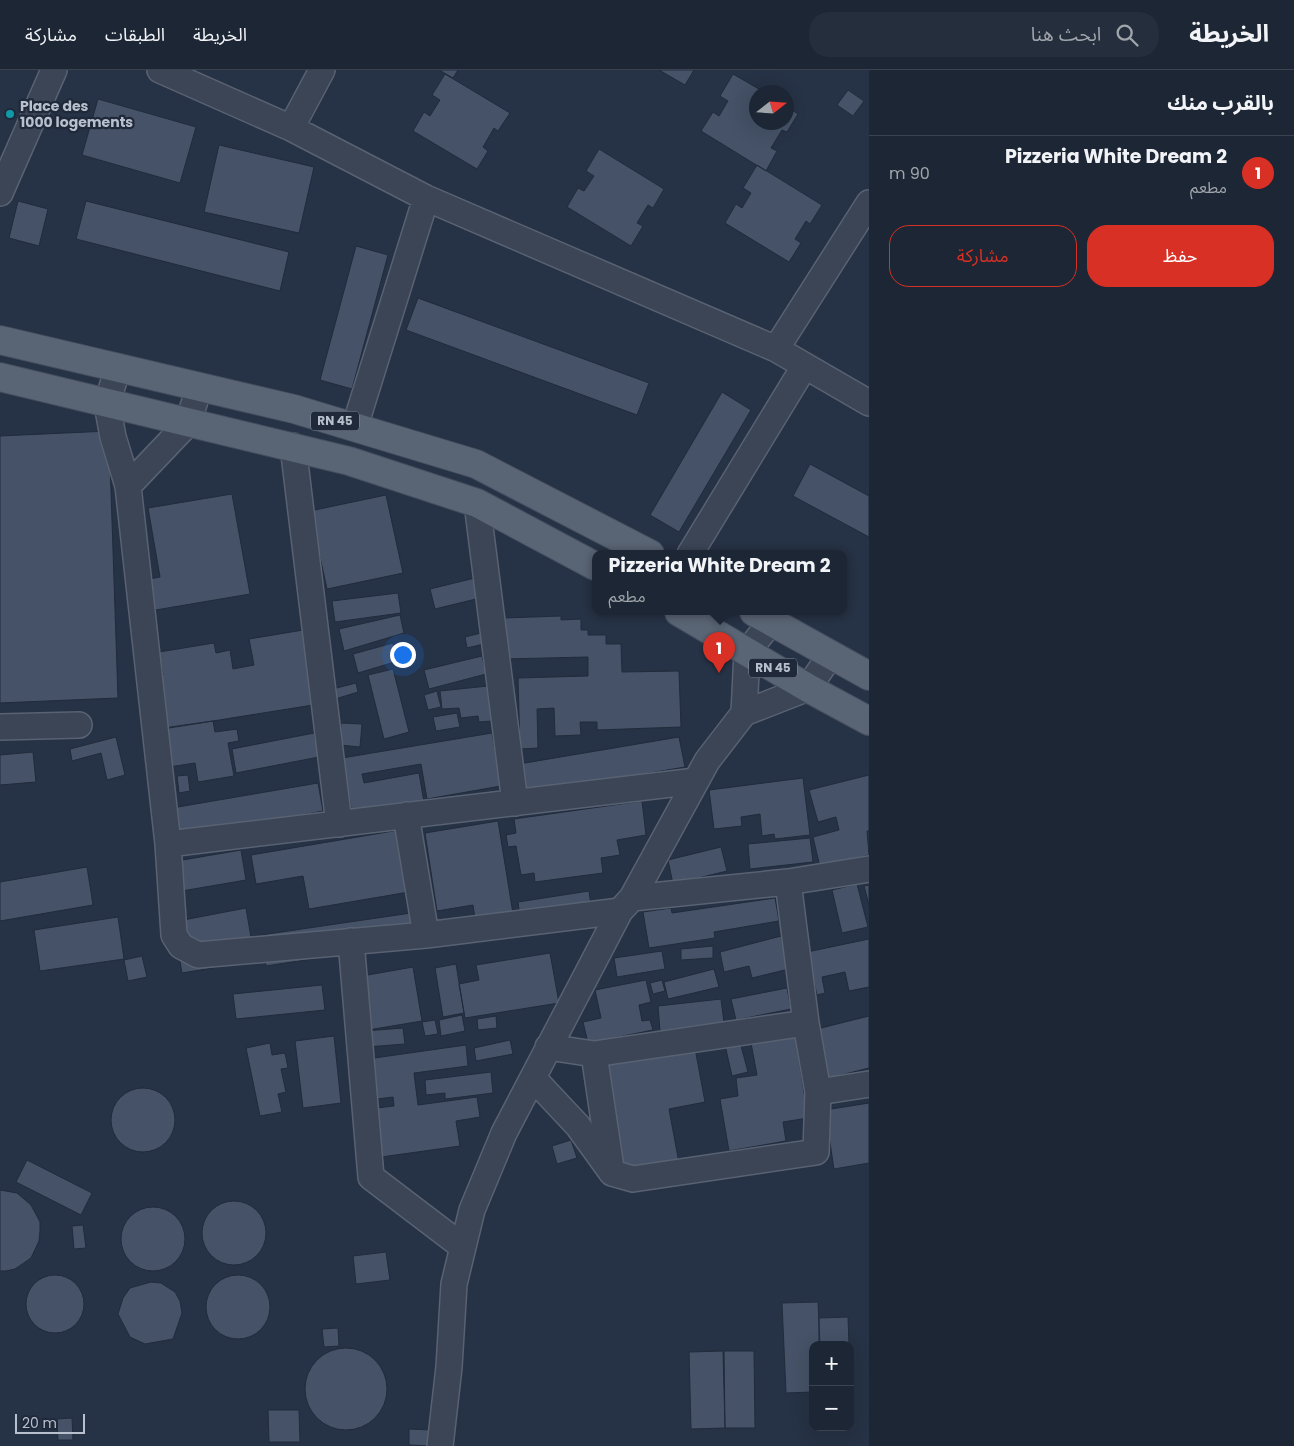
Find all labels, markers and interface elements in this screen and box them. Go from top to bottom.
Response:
search box [809,12,1159,57]
text: الخريطة [1189,17,1269,50]
text: ابحث هنا [1031,21,1101,48]
icon: search [1113,21,1141,49]
text: مشاركة [25,22,77,47]
text: الطبقات [105,22,165,47]
text: الخريطة [193,22,247,47]
north arrow [749,85,794,130]
text: بالقرب منك [1167,88,1274,117]
place label: Place des 1000 logements [20,96,133,132]
marker: Place des 1000 logements [4,108,16,120]
text: Pizzeria White Dream 2 [1005,143,1227,170]
text: 90 m [889,162,930,185]
text: 1 [1255,162,1261,185]
text: مطعم [1190,176,1227,199]
button: مشاركة [889,225,1077,287]
button: حفظ [1087,225,1274,287]
road number: RN 45 [311,412,359,431]
popup [592,550,847,615]
text: Pizzeria White Dream 2 [608,552,831,579]
text: مطعم [608,585,646,608]
pin: 1 [703,632,735,673]
your location [390,642,416,668]
road number: RN 45 [749,658,797,678]
map controls [809,1341,854,1431]
button: + [809,1341,854,1386]
button: − [809,1386,854,1431]
scale bar [15,1411,85,1434]
text: 20 m [22,1413,57,1433]

